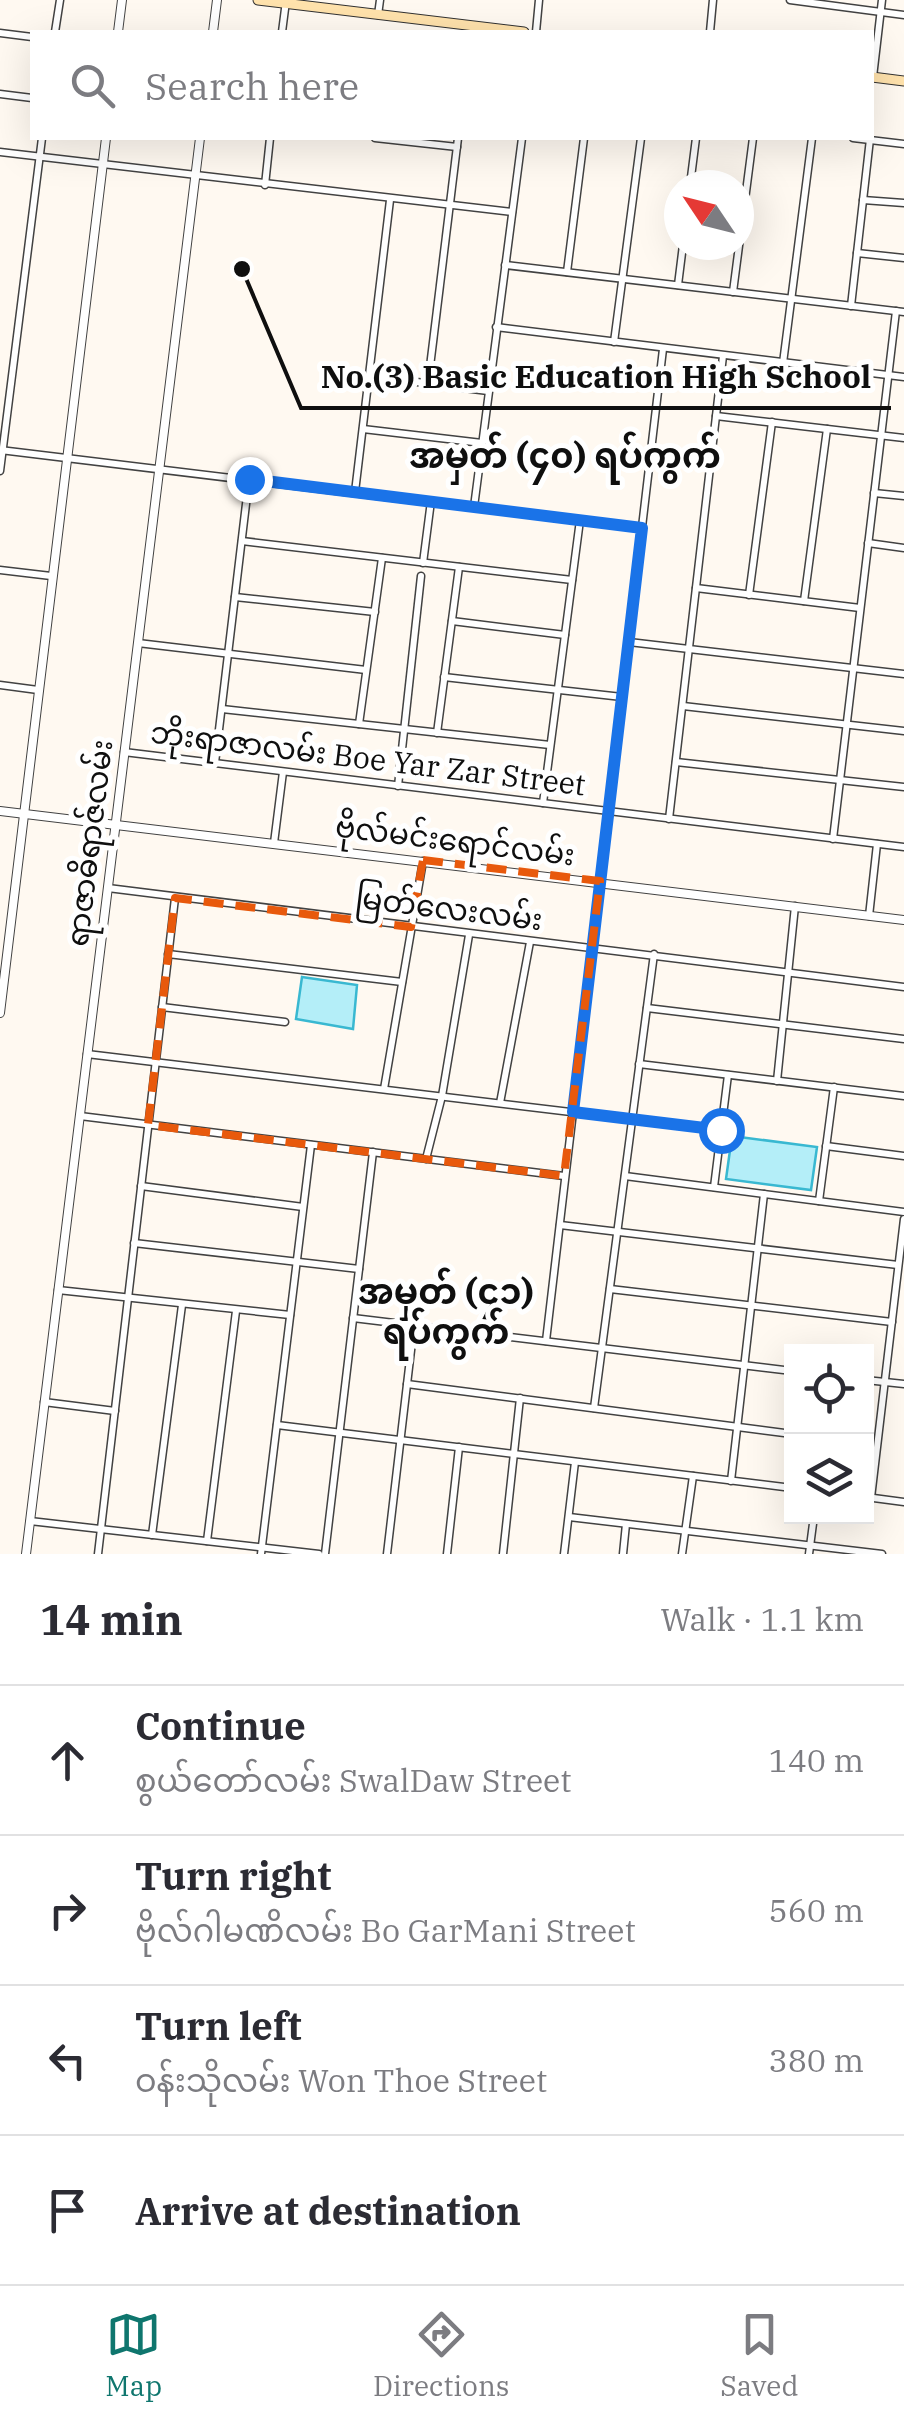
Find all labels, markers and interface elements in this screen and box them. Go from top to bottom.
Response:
search box [30,30,874,140]
icon: search [65,58,120,113]
text: Search here [145,61,359,110]
north arrow [664,170,754,260]
callout: No.(3) Basic Education High School [301,346,891,408]
text: No.(3) Basic Education High School [321,355,871,397]
district label: အမှတ် (၄၀) ရပ်ကွက် [409,431,721,485]
route end [227,457,273,503]
street label: ဘိုးရာဇာလမ်း Boe Yar Zar Street [148,710,588,810]
street label: ရာဇာဓိရာဇ်လမ်း [55,737,127,949]
street label: ဗိုလ်မင်းရောင်လမ်း [332,804,577,881]
street label: မြတ်လေးလမ်း [353,876,545,945]
route start [699,1108,745,1154]
district label: အမှတ် (၄၁) ရပ်ကွက် [358,1267,534,1361]
map controls [784,1344,874,1524]
button: locate [784,1344,874,1434]
button: layers [784,1434,874,1524]
text: 14 min [40,1592,183,1647]
text: Walk · 1.1 km [660,1598,864,1640]
text: Continue [135,1701,306,1750]
icon: ahead [40,1733,95,1788]
text: 140 m [768,1739,864,1781]
text: စွယ်တော်လမ်း SwalDaw Street [135,1759,572,1801]
text: Turn right [135,1851,331,1900]
icon: right [40,1883,95,1938]
text: 560 m [768,1889,864,1931]
text: ဗိုလ်ဂါမဏိလမ်း Bo GarMani Street [135,1909,636,1951]
text: Turn left [135,2001,302,2050]
icon: left [40,2033,95,2088]
text: 380 m [768,2039,864,2081]
text: ဝန်းသိုလမ်း Won Thoe Street [135,2059,547,2101]
icon: arrive [40,2183,95,2238]
text: Arrive at destination [135,2186,521,2235]
tab: Map [105,2307,162,2404]
tab: Directions [373,2307,509,2404]
tab: Saved [720,2307,799,2404]

